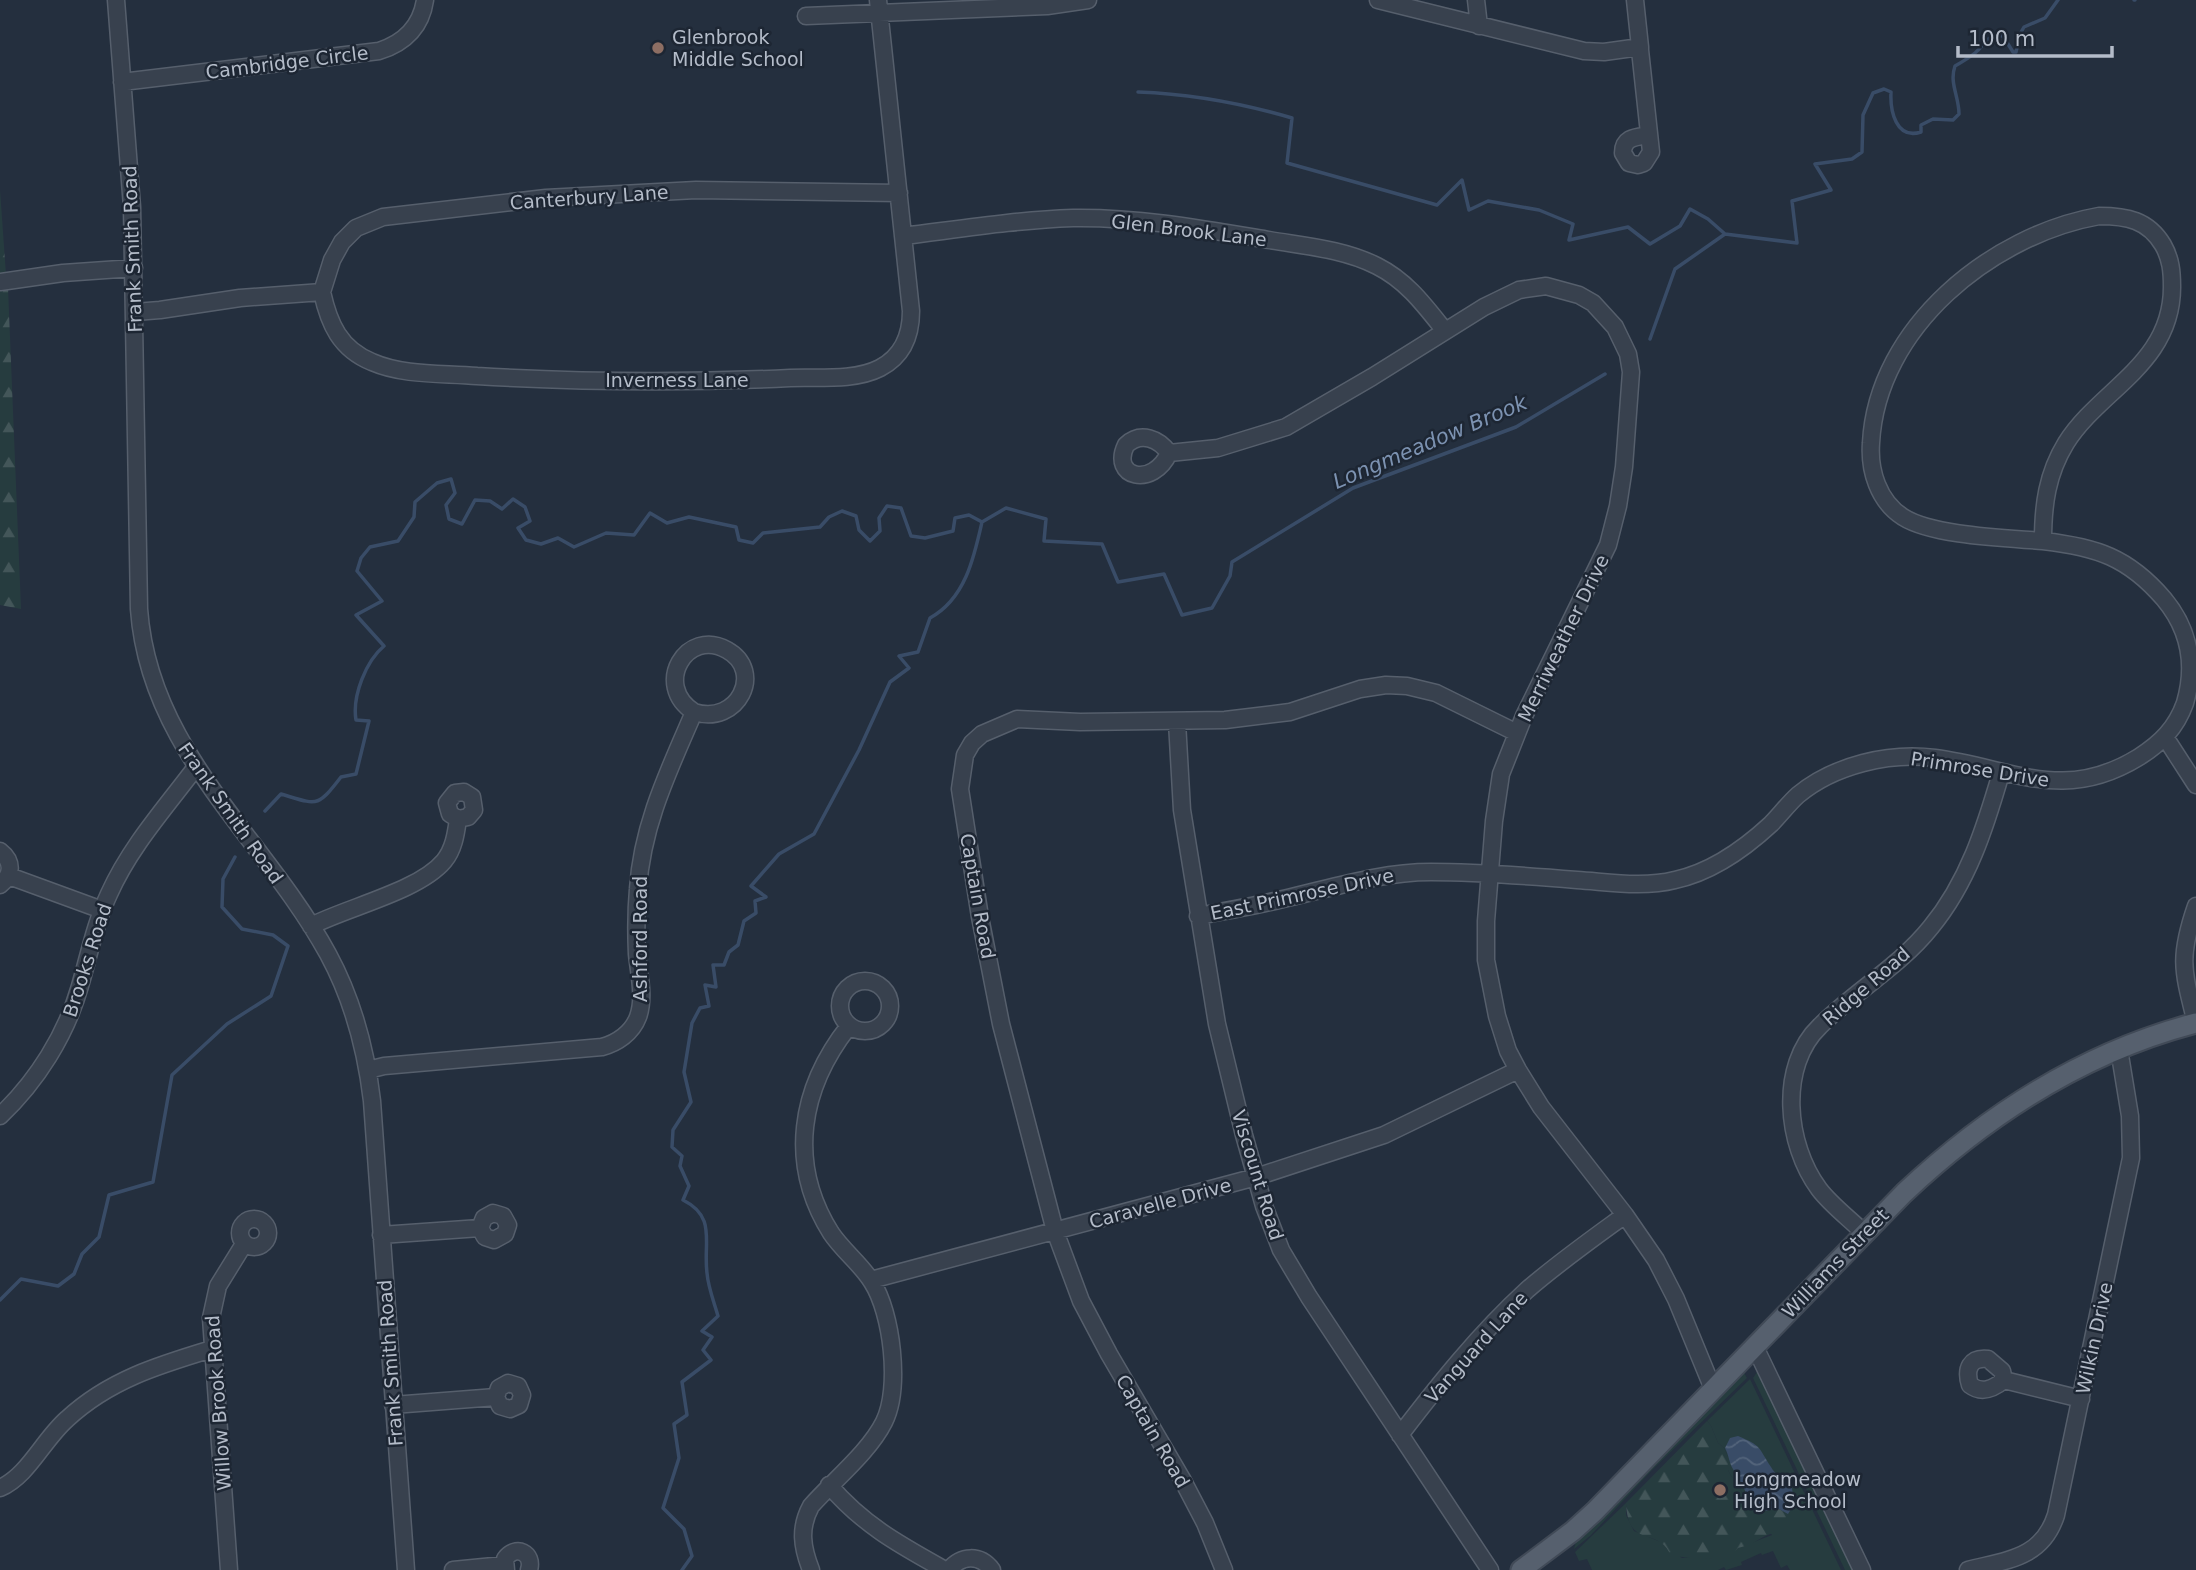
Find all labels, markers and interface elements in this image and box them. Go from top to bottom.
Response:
scale bar [1958,14,2112,58]
place label: Glenbrook Middle School [672,26,804,70]
text: 100 m [1968,27,2035,51]
marker: Glenbrook Middle School [650,40,666,56]
street label: Cambridge Circle [204,41,370,83]
street label: Frank Smith Road [118,165,146,333]
street label: Canterbury Lane [509,180,669,214]
street label: Glen Brook Lane [1110,210,1268,250]
street label: Inverness Lane [605,369,749,391]
water label: Longmeadow Brook [1329,390,1531,494]
street label: Merriweather Drive [1513,551,1613,725]
street label: Frank Smith Road [174,738,288,888]
street label: Primrose Drive [1909,747,2051,791]
street label: Captain Road [956,832,1000,960]
street label: East Primrose Drive [1208,864,1396,924]
street label: Ashford Road [629,876,651,1002]
street label: Brooks Road [58,900,116,1020]
street label: Ridge Road [1818,942,1914,1030]
street label: Viscount Road [1228,1107,1288,1243]
street label: Caravelle Drive [1087,1173,1233,1233]
street label: Williams Street [1777,1204,1893,1322]
street label: Frank Smith Road [373,1279,407,1447]
street label: Wilkin Drive [2071,1280,2117,1396]
street label: Vanguard Lane [1420,1287,1532,1407]
street label: Willow Brook Road [201,1315,235,1491]
street label: Captain Road [1112,1370,1194,1492]
place label: Longmeadow High School [1734,1468,1861,1512]
marker: Longmeadow High School [1712,1482,1728,1498]

